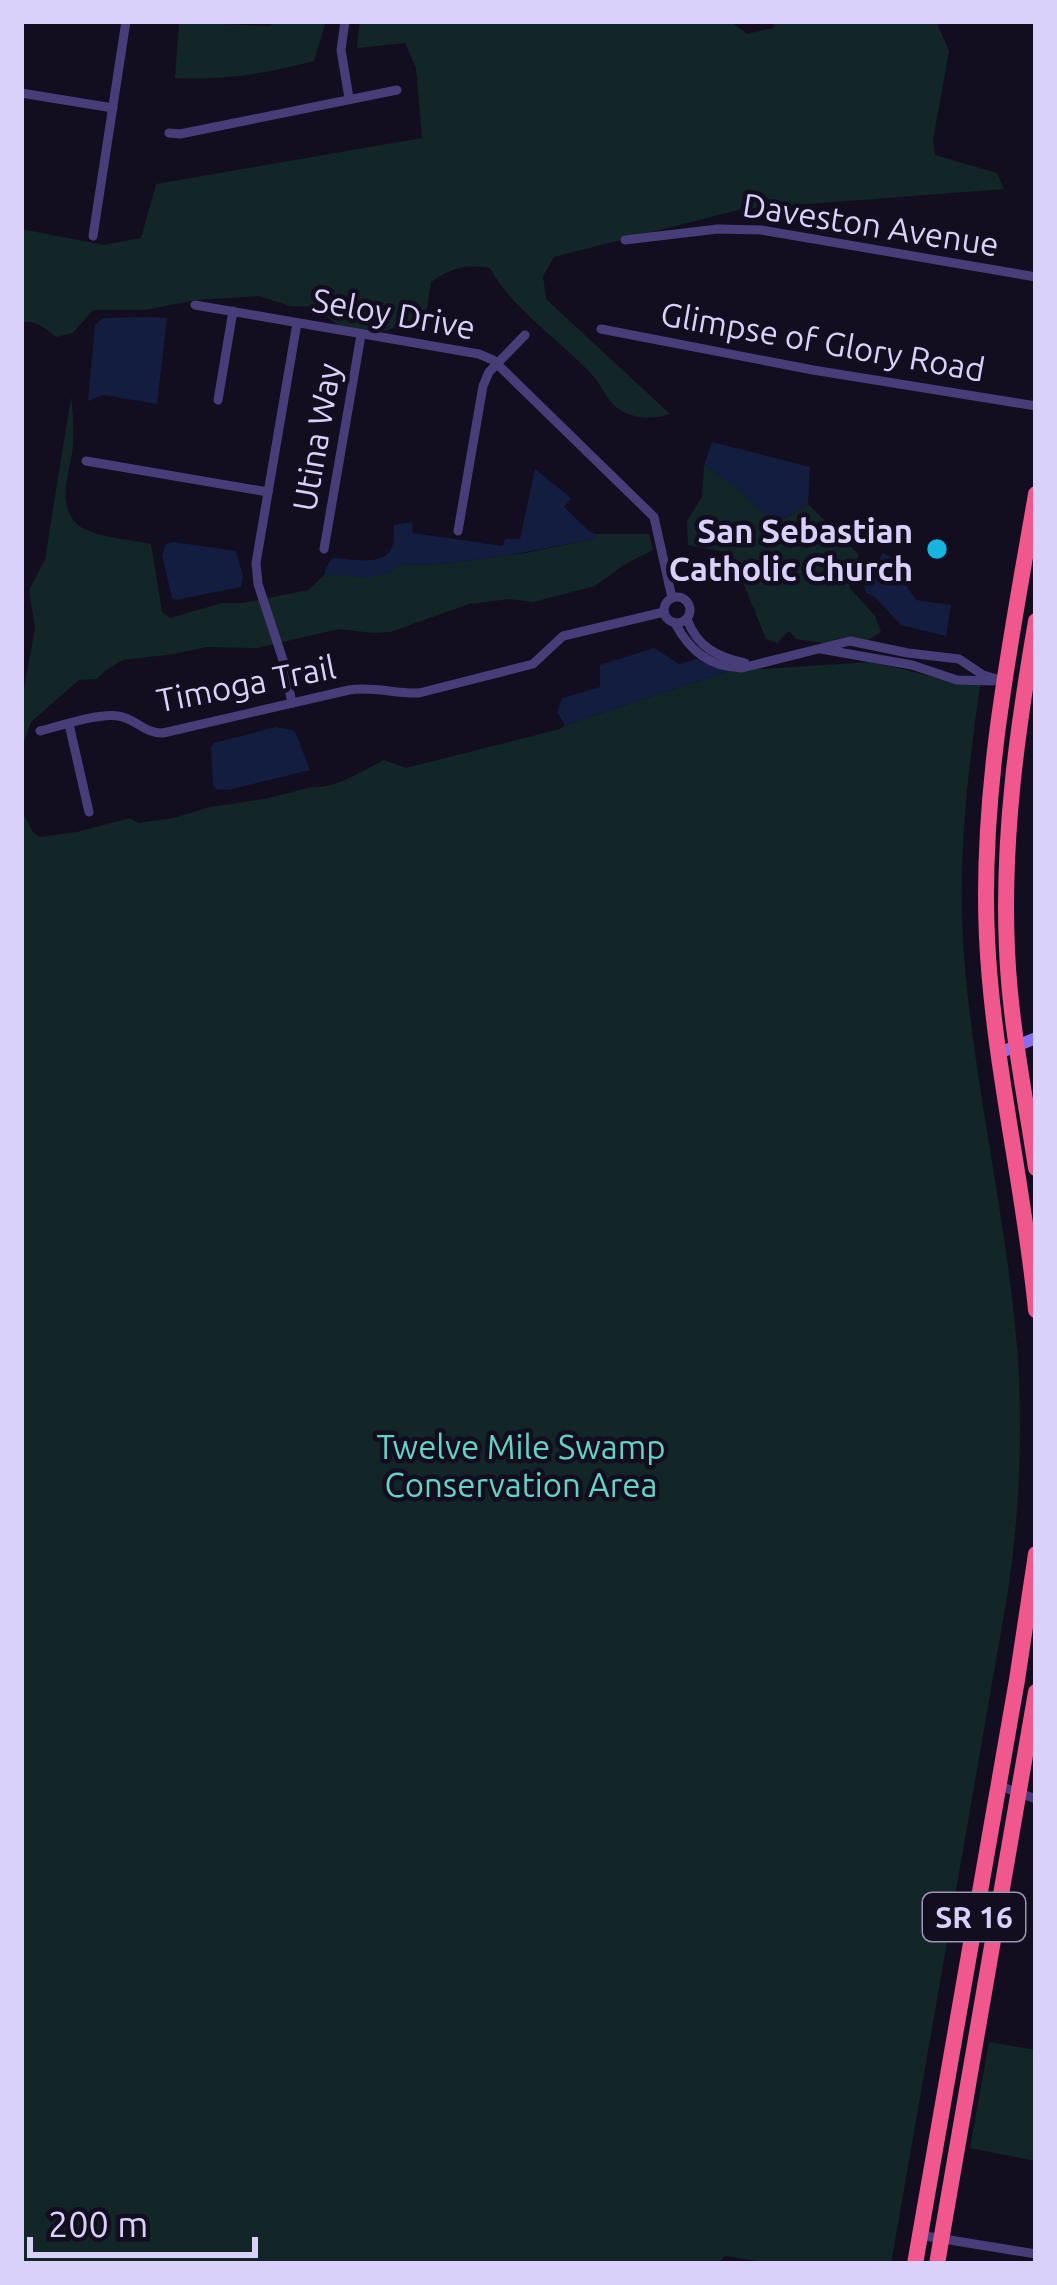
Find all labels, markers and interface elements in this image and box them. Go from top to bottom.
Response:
street label: Daveston Avenue [740,186,1002,262]
street label: Seloy Drive [310,280,478,346]
street label: Glimpse of Glory Road [658,294,988,388]
street label: Utina Way [285,360,347,514]
place label: San Sebastian Catholic Church [669,512,913,587]
marker: San Sebastian Catholic Church [924,536,950,562]
street label: Timoga Trail [153,648,339,718]
park label: Twelve Mile Swamp Conservation Area [377,1428,665,1503]
road number: SR 16 [923,1893,1025,1941]
scale bar [30,2183,255,2257]
text: 200 m [48,2203,148,2244]

